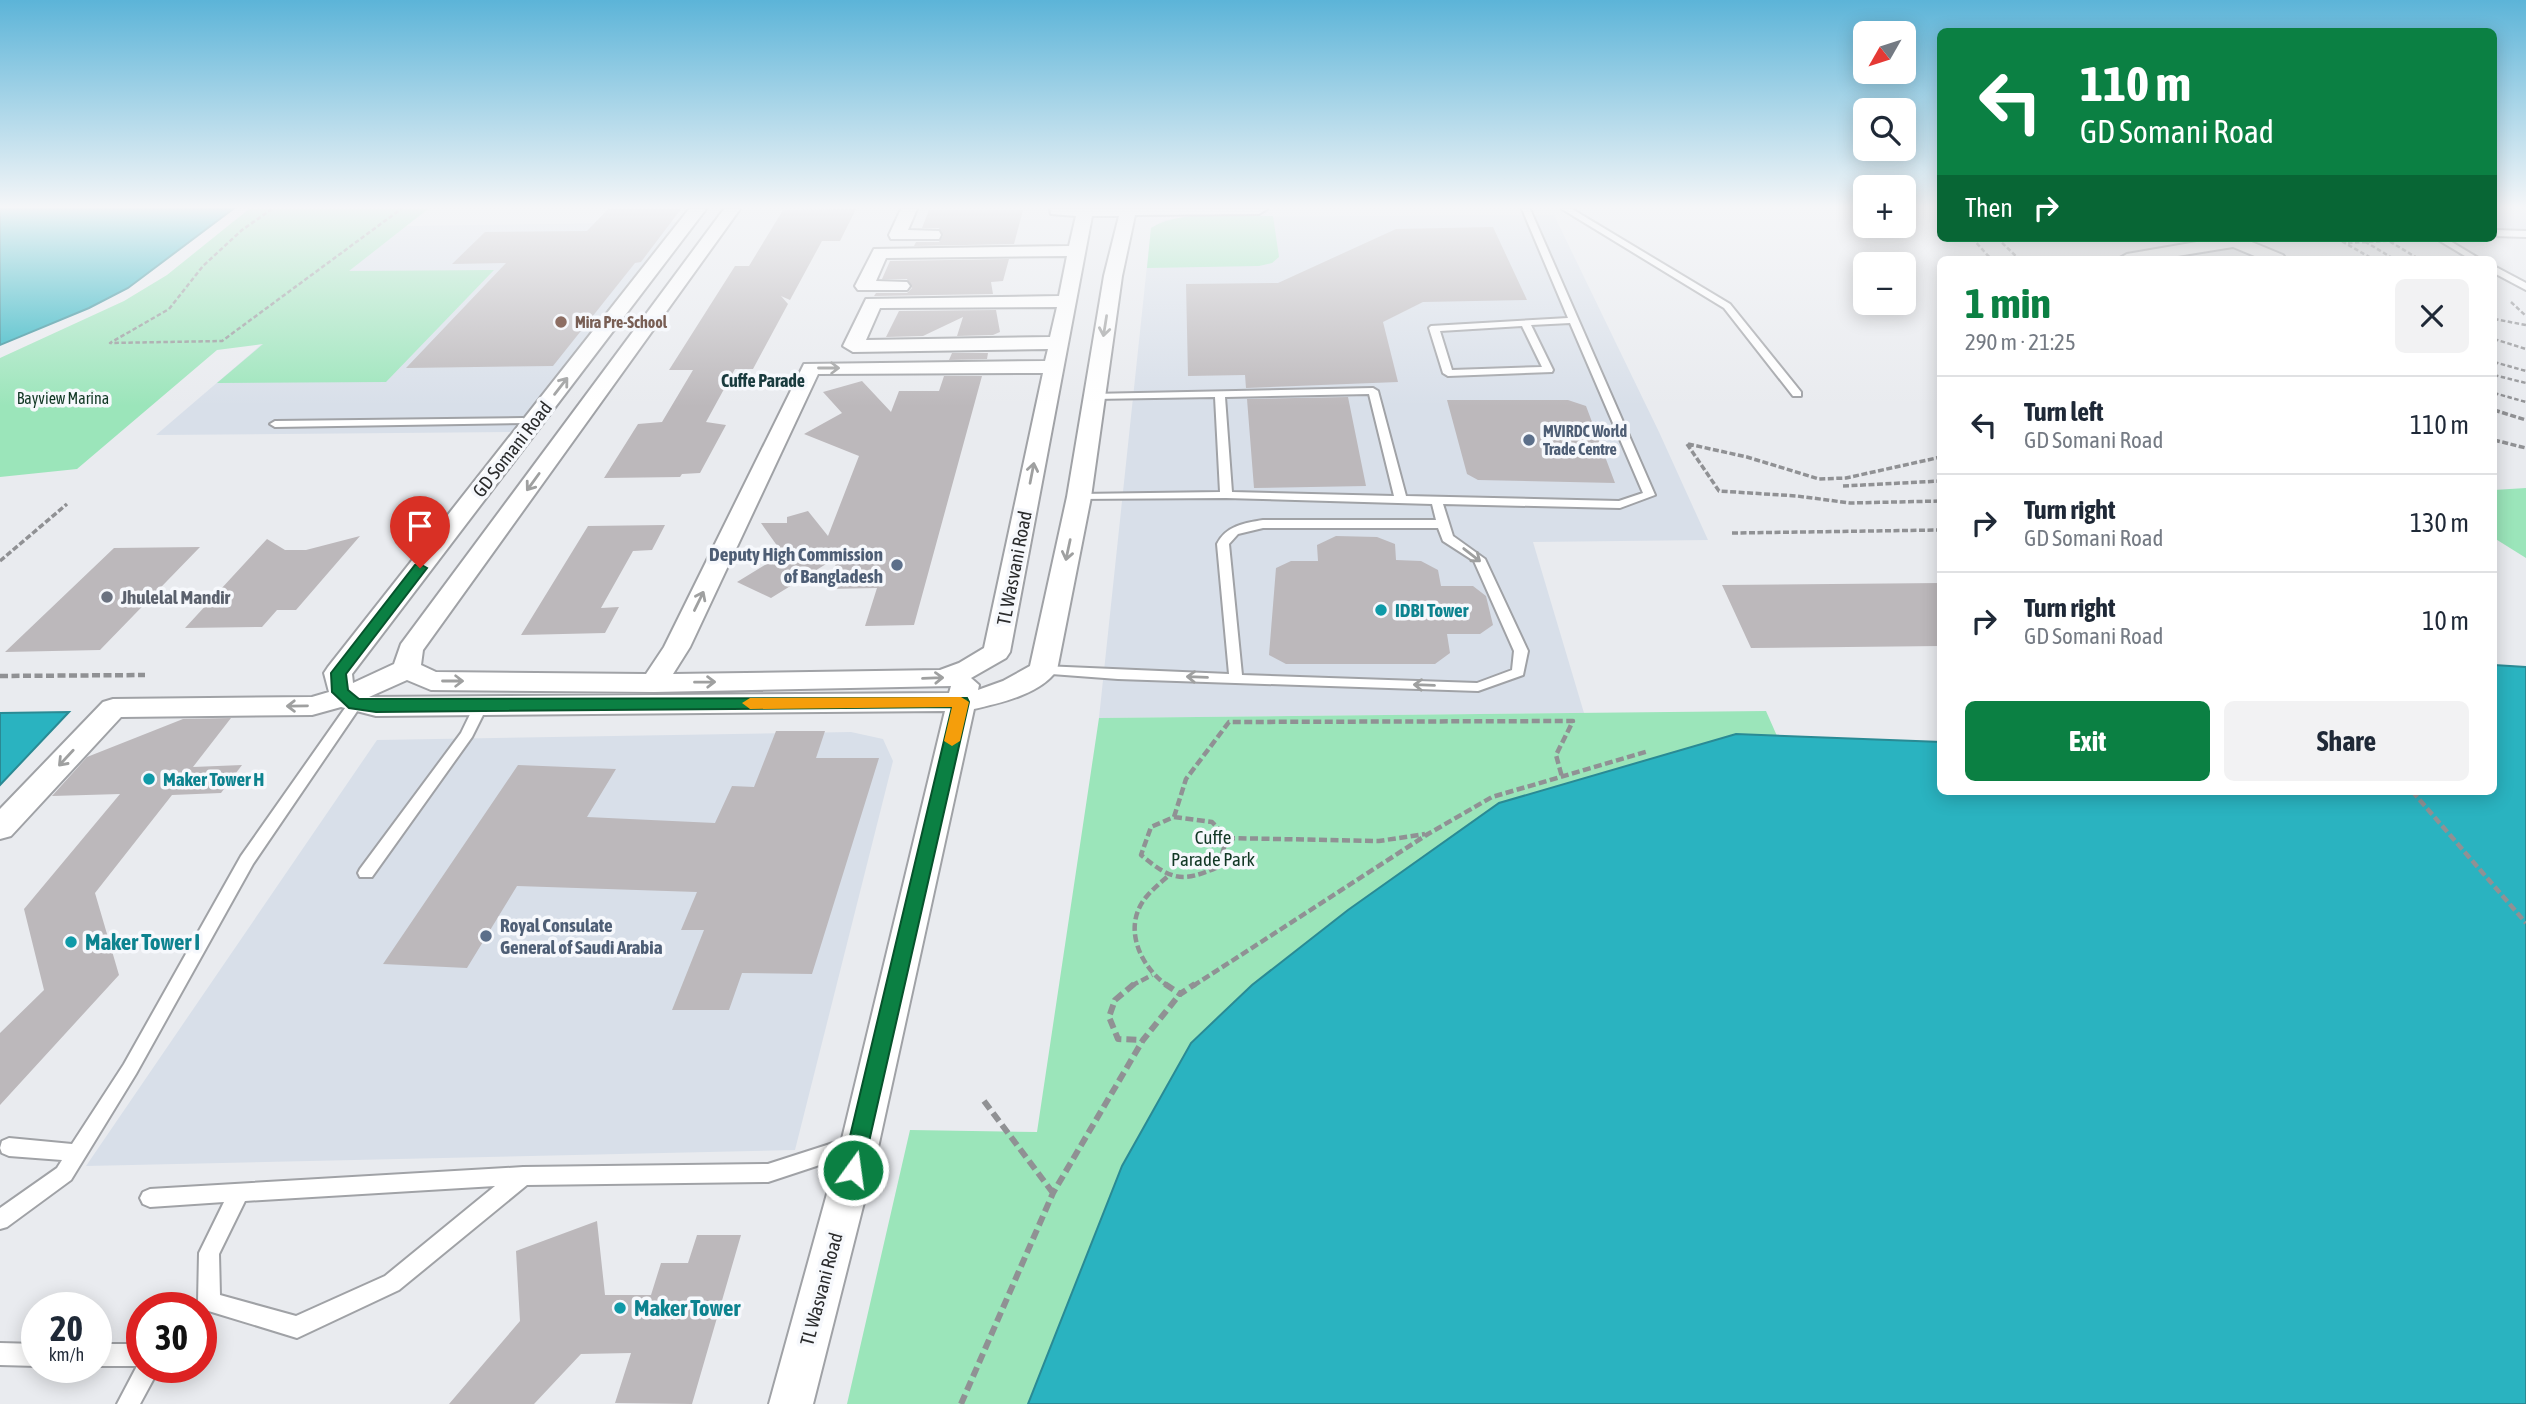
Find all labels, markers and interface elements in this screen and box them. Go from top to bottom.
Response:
north arrow [1853,21,1916,84]
map controls [1853,21,1916,315]
text: 110 m [2080,55,2191,111]
icon: left [1965,56,2056,147]
button: search [1853,98,1916,161]
text: GD Somani Road [2080,113,2274,150]
button: + [1853,175,1916,238]
icon: right [2027,189,2065,227]
text: Then [1965,193,2013,223]
button: − [1853,252,1916,315]
text: 1 min [1965,279,2051,327]
button: close [2395,279,2469,353]
place label: Mira Pre-School [575,313,668,331]
marker: Mira Pre-School [553,314,569,330]
one-way arrow [1099,314,1112,337]
text: 290 m · 21:25 [1965,329,2076,355]
one-way arrow [817,361,840,375]
district label: Cuffe Parade [721,370,805,391]
one-way arrow [554,377,569,396]
park label: Bayview Marina [17,389,109,408]
street label: GD Somani Road [468,397,556,501]
text: Turn left [2024,397,2104,427]
icon: left [1965,406,2003,444]
text: 110 m [2410,410,2469,440]
place label: MVIRDC World Trade Centre [1543,422,1627,458]
text: GD Somani Road [2024,427,2163,453]
marker: MVIRDC World Trade Centre [1521,432,1537,448]
one-way arrow [1026,462,1039,485]
one-way arrow [526,472,540,491]
text: Turn right [2024,495,2115,525]
pin [390,496,450,568]
icon: right [1965,504,2003,542]
icon: arrive [401,507,439,545]
text: 130 m [2410,508,2469,538]
street label: TL Wasvani Road [992,509,1036,627]
text: GD Somani Road [2024,525,2163,551]
one-way arrow [1060,538,1074,561]
place label: Deputy High Commission of Bangladesh [709,543,883,587]
one-way arrow [1462,547,1481,562]
marker: Deputy High Commission of Bangladesh [889,557,905,573]
place label: Jhulelal Mandir [120,586,231,608]
marker: Jhulelal Mandir [99,589,115,605]
one-way arrow [693,591,706,612]
text: Turn right [2024,593,2115,623]
place label: IDBI Tower [1395,599,1469,621]
marker: IDBI Tower [1373,602,1389,618]
icon: right [1965,602,2003,640]
text: 10 m [2422,606,2469,636]
text: GD Somani Road [2024,623,2163,649]
one-way arrow [1185,671,1208,684]
one-way arrow [921,672,944,685]
one-way arrow [442,674,465,688]
one-way arrow [694,675,717,689]
one-way arrow [1413,678,1436,692]
one-way arrow [286,699,309,713]
button: Exit [1965,701,2210,781]
button: Share [2224,701,2469,781]
one-way arrow [58,749,75,766]
place label: Maker Tower H [163,768,264,790]
marker: Maker Tower H [141,771,157,787]
park label: Cuffe Parade Park [1171,826,1256,870]
place label: Royal Consulate General of Saudi Arabia [500,914,663,958]
marker: Royal Consulate General of Saudi Arabia [478,928,494,944]
place label: Maker Tower I [85,929,200,955]
marker: Maker Tower I [63,934,79,950]
position arrow [816,1133,890,1207]
street label: TL Wasvani Road [795,1230,847,1348]
speed limit sign: 30 [126,1292,217,1383]
place label: Maker Tower [634,1295,741,1321]
marker: Maker Tower [612,1300,628,1316]
text: 20 [50,1308,83,1348]
text: km/h [49,1344,84,1365]

